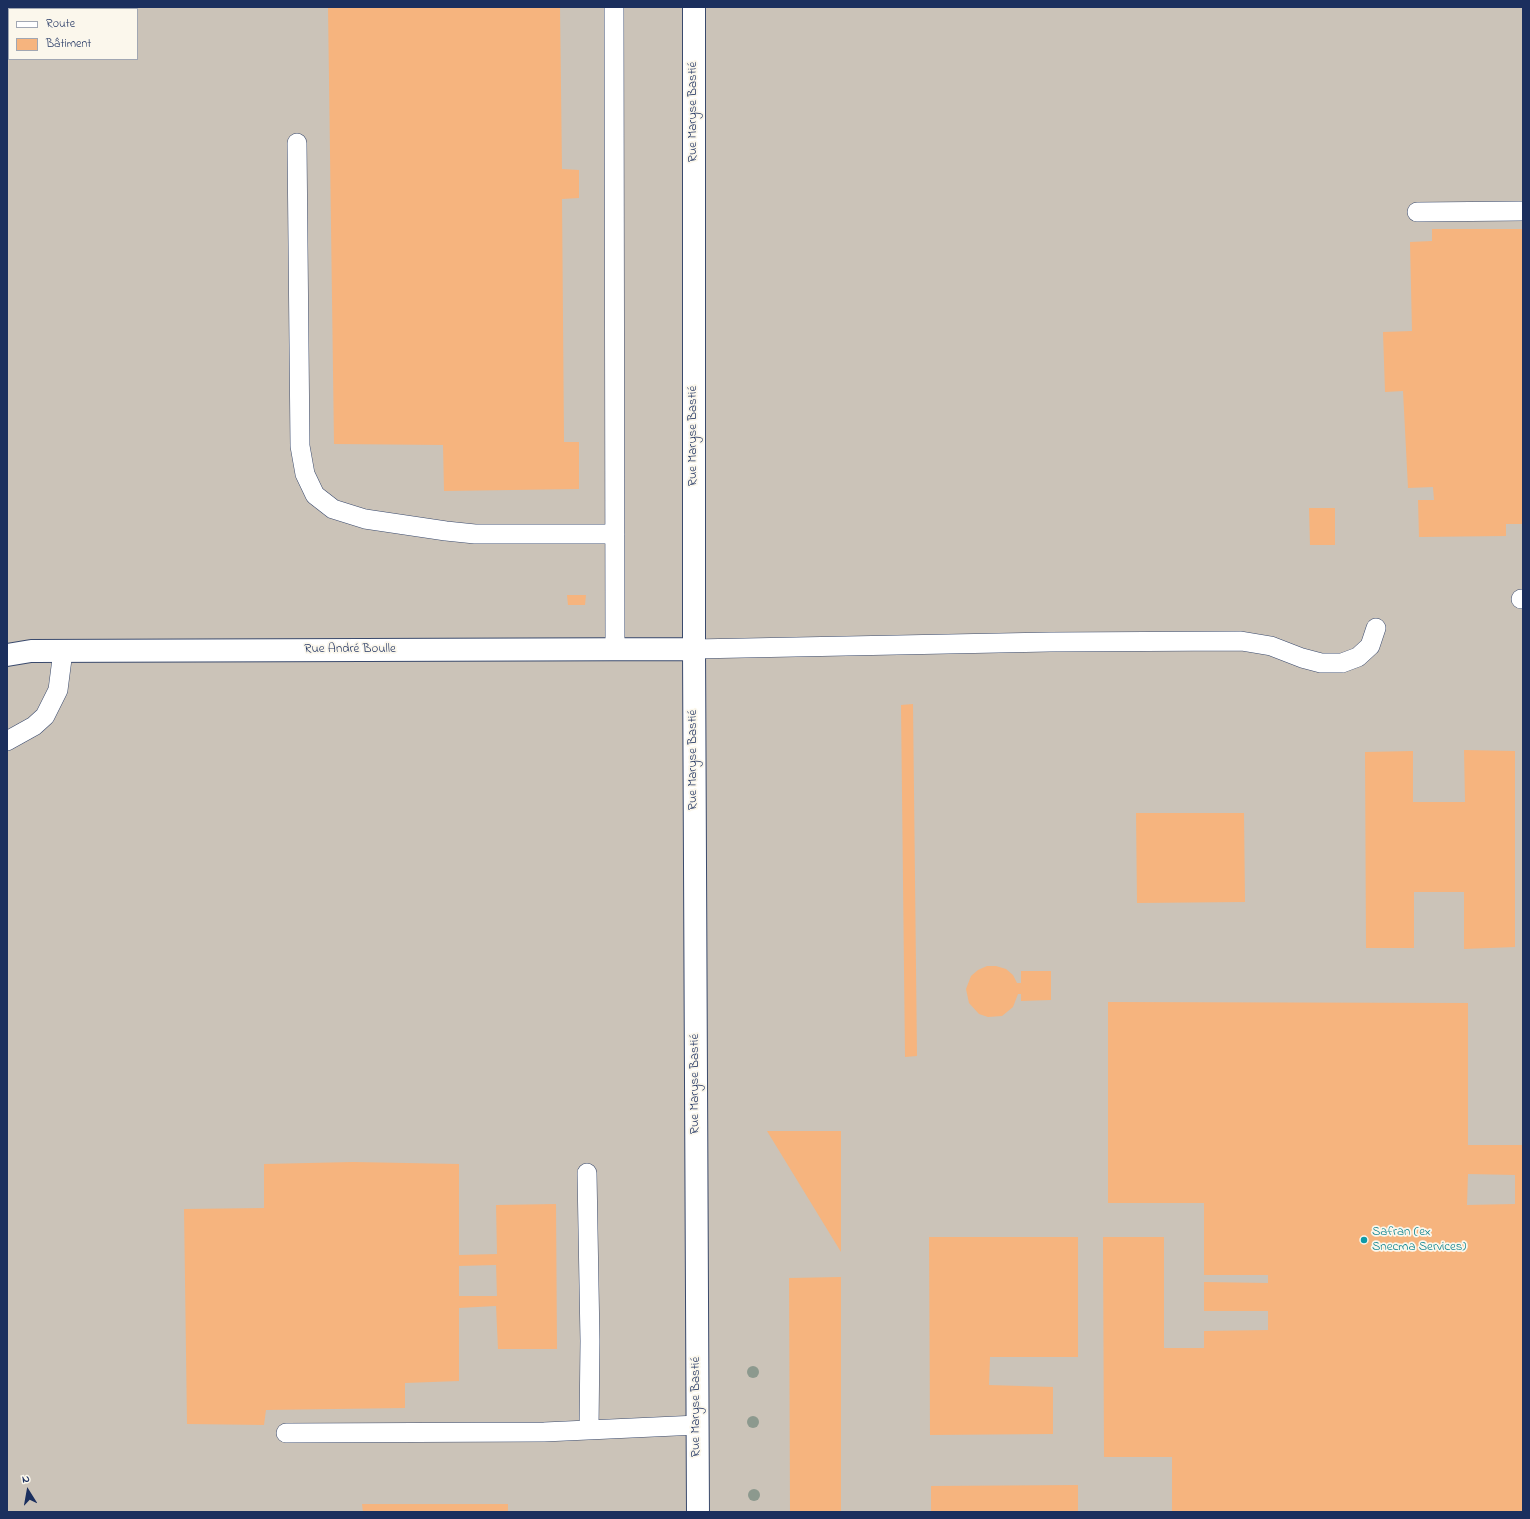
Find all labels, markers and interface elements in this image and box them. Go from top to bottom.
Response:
legend [8,8,138,60]
text: Route [46,15,75,33]
text: Bâtiment [46,35,91,53]
street label: Rue Maryse Bastié [686,62,702,162]
street label: Rue Maryse Bastié [686,386,702,486]
street label: Rue André Boulle [304,642,396,658]
street label: Rue Maryse Bastié [686,710,702,810]
street label: Rue Maryse Bastié [688,1034,704,1134]
place label: Safran (ex Snecma Services) [1372,1225,1466,1256]
marker: Safran (ex Snecma Services) [1359,1235,1369,1245]
street label: Rue Maryse Bastié [689,1357,705,1457]
north arrow [8,1471,48,1511]
text: N [21,1471,31,1488]

